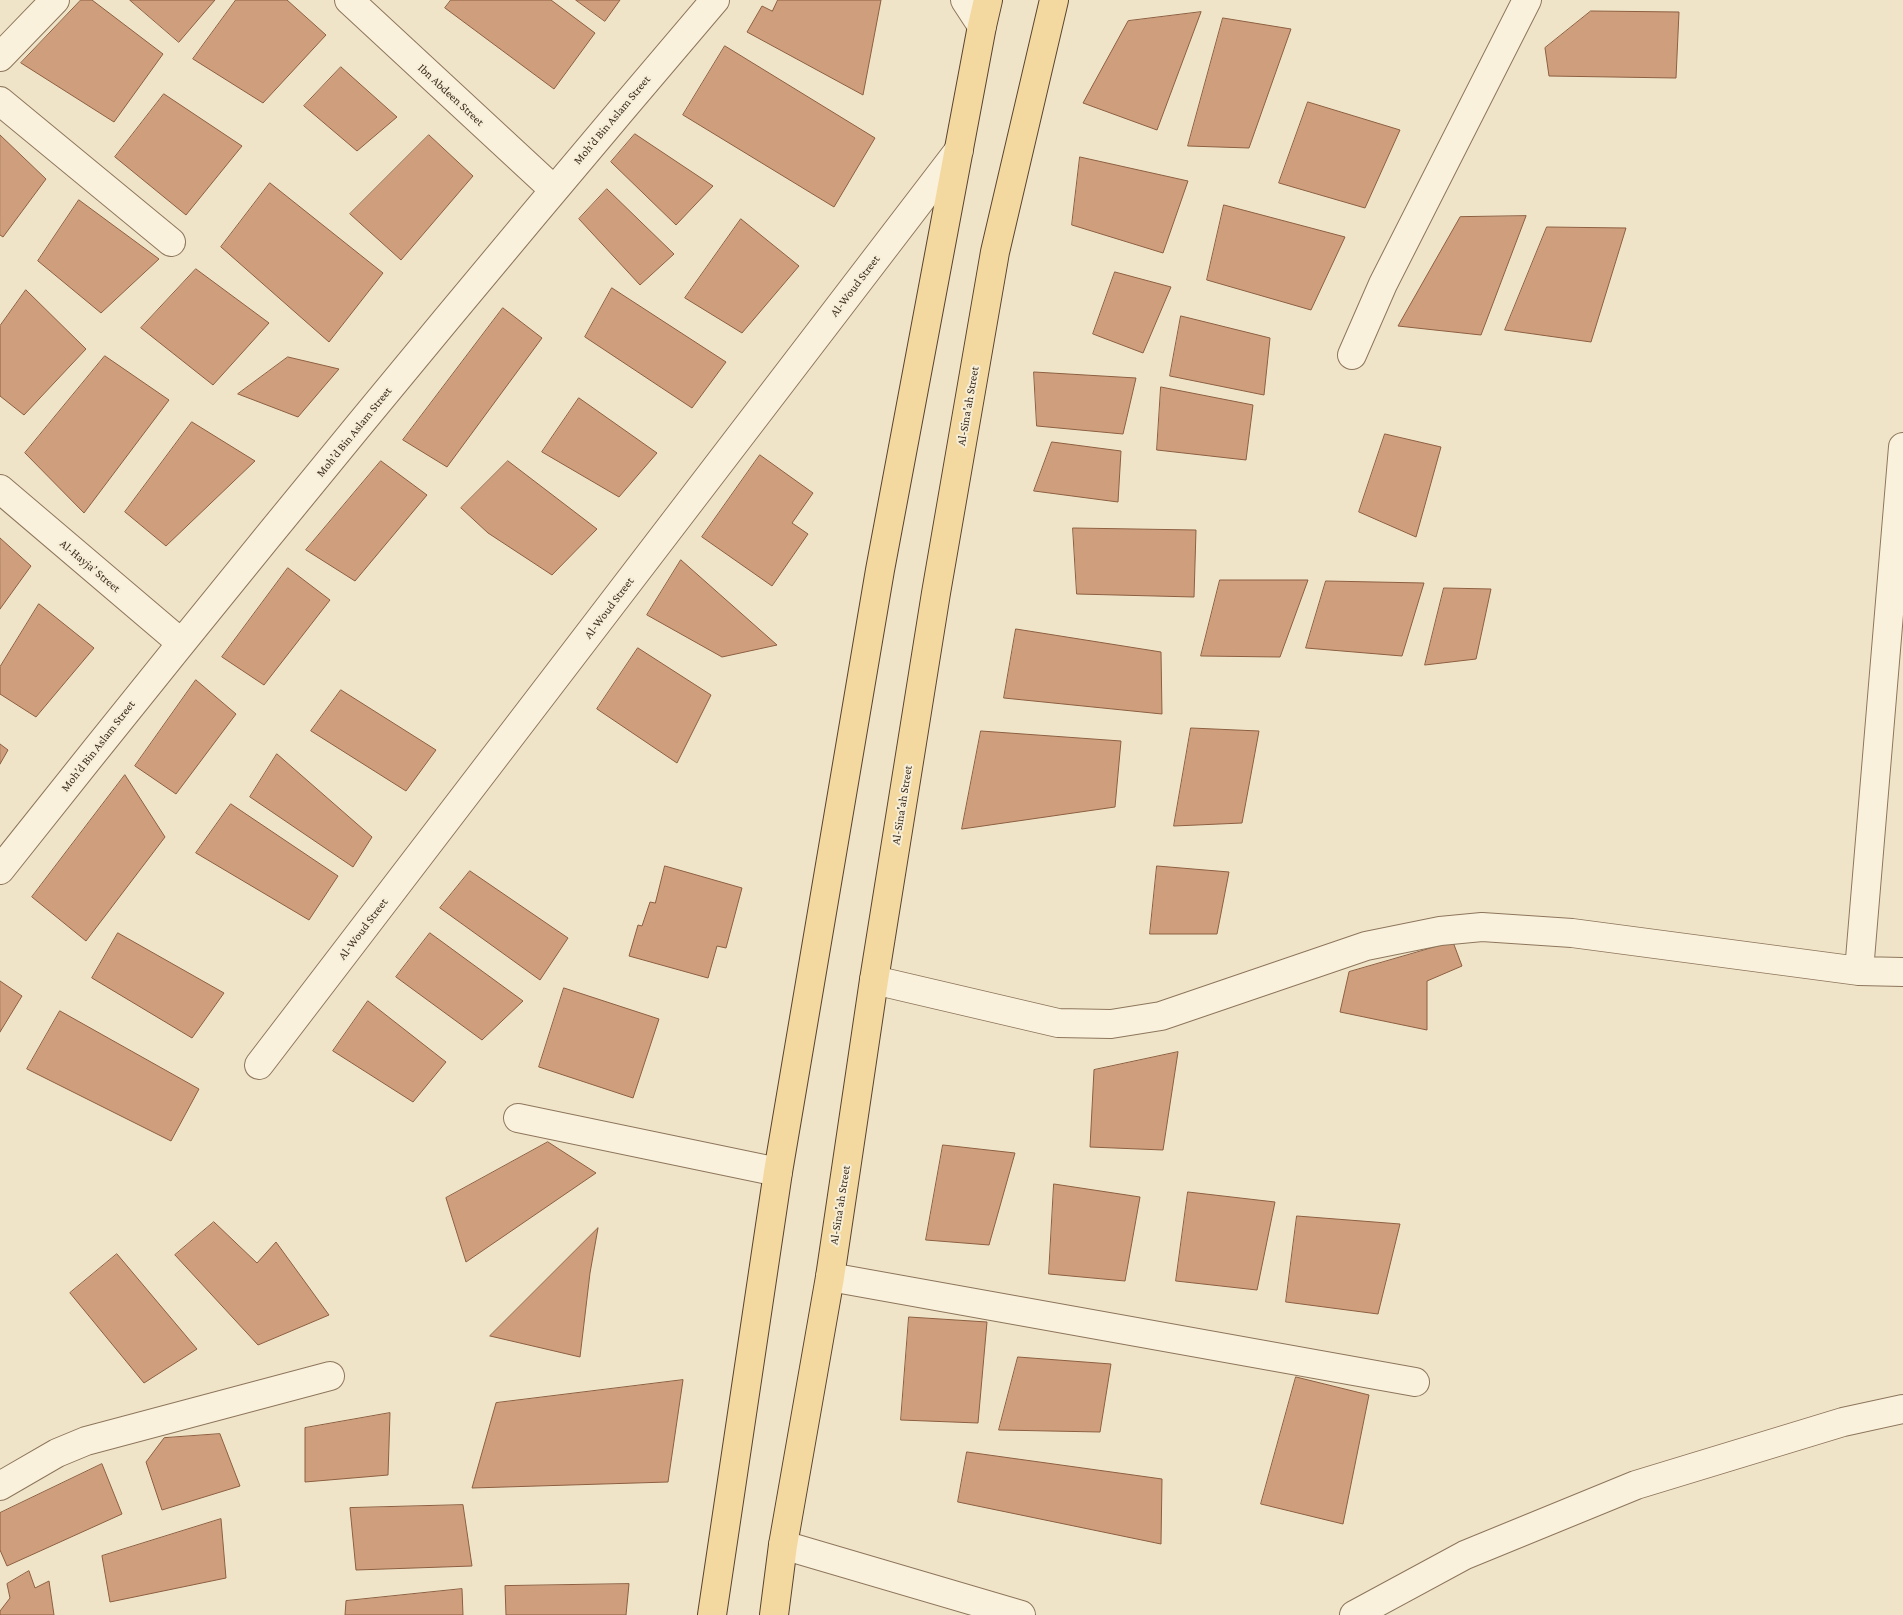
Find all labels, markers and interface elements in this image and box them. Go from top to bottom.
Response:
street label: Ibn Abdeen Street [415,61,487,129]
street label: Moh’d Bin Aslam Street [571,72,653,168]
street label: Al-Woud Street [827,252,883,320]
street label: Al-Sina'ah Street [954,365,982,447]
street label: Moh’d Bin Aslam Street [313,384,395,480]
street label: Al-Hayja’ Street [57,536,123,596]
street label: Al-Woud Street [581,574,637,642]
street label: Moh’d Bin Aslam Street [58,697,138,795]
street label: Al-Sina'ah Street [889,764,915,846]
street label: Al-Woud Street [335,895,391,963]
street label: Al-Sina'ah Street [827,1164,853,1246]

